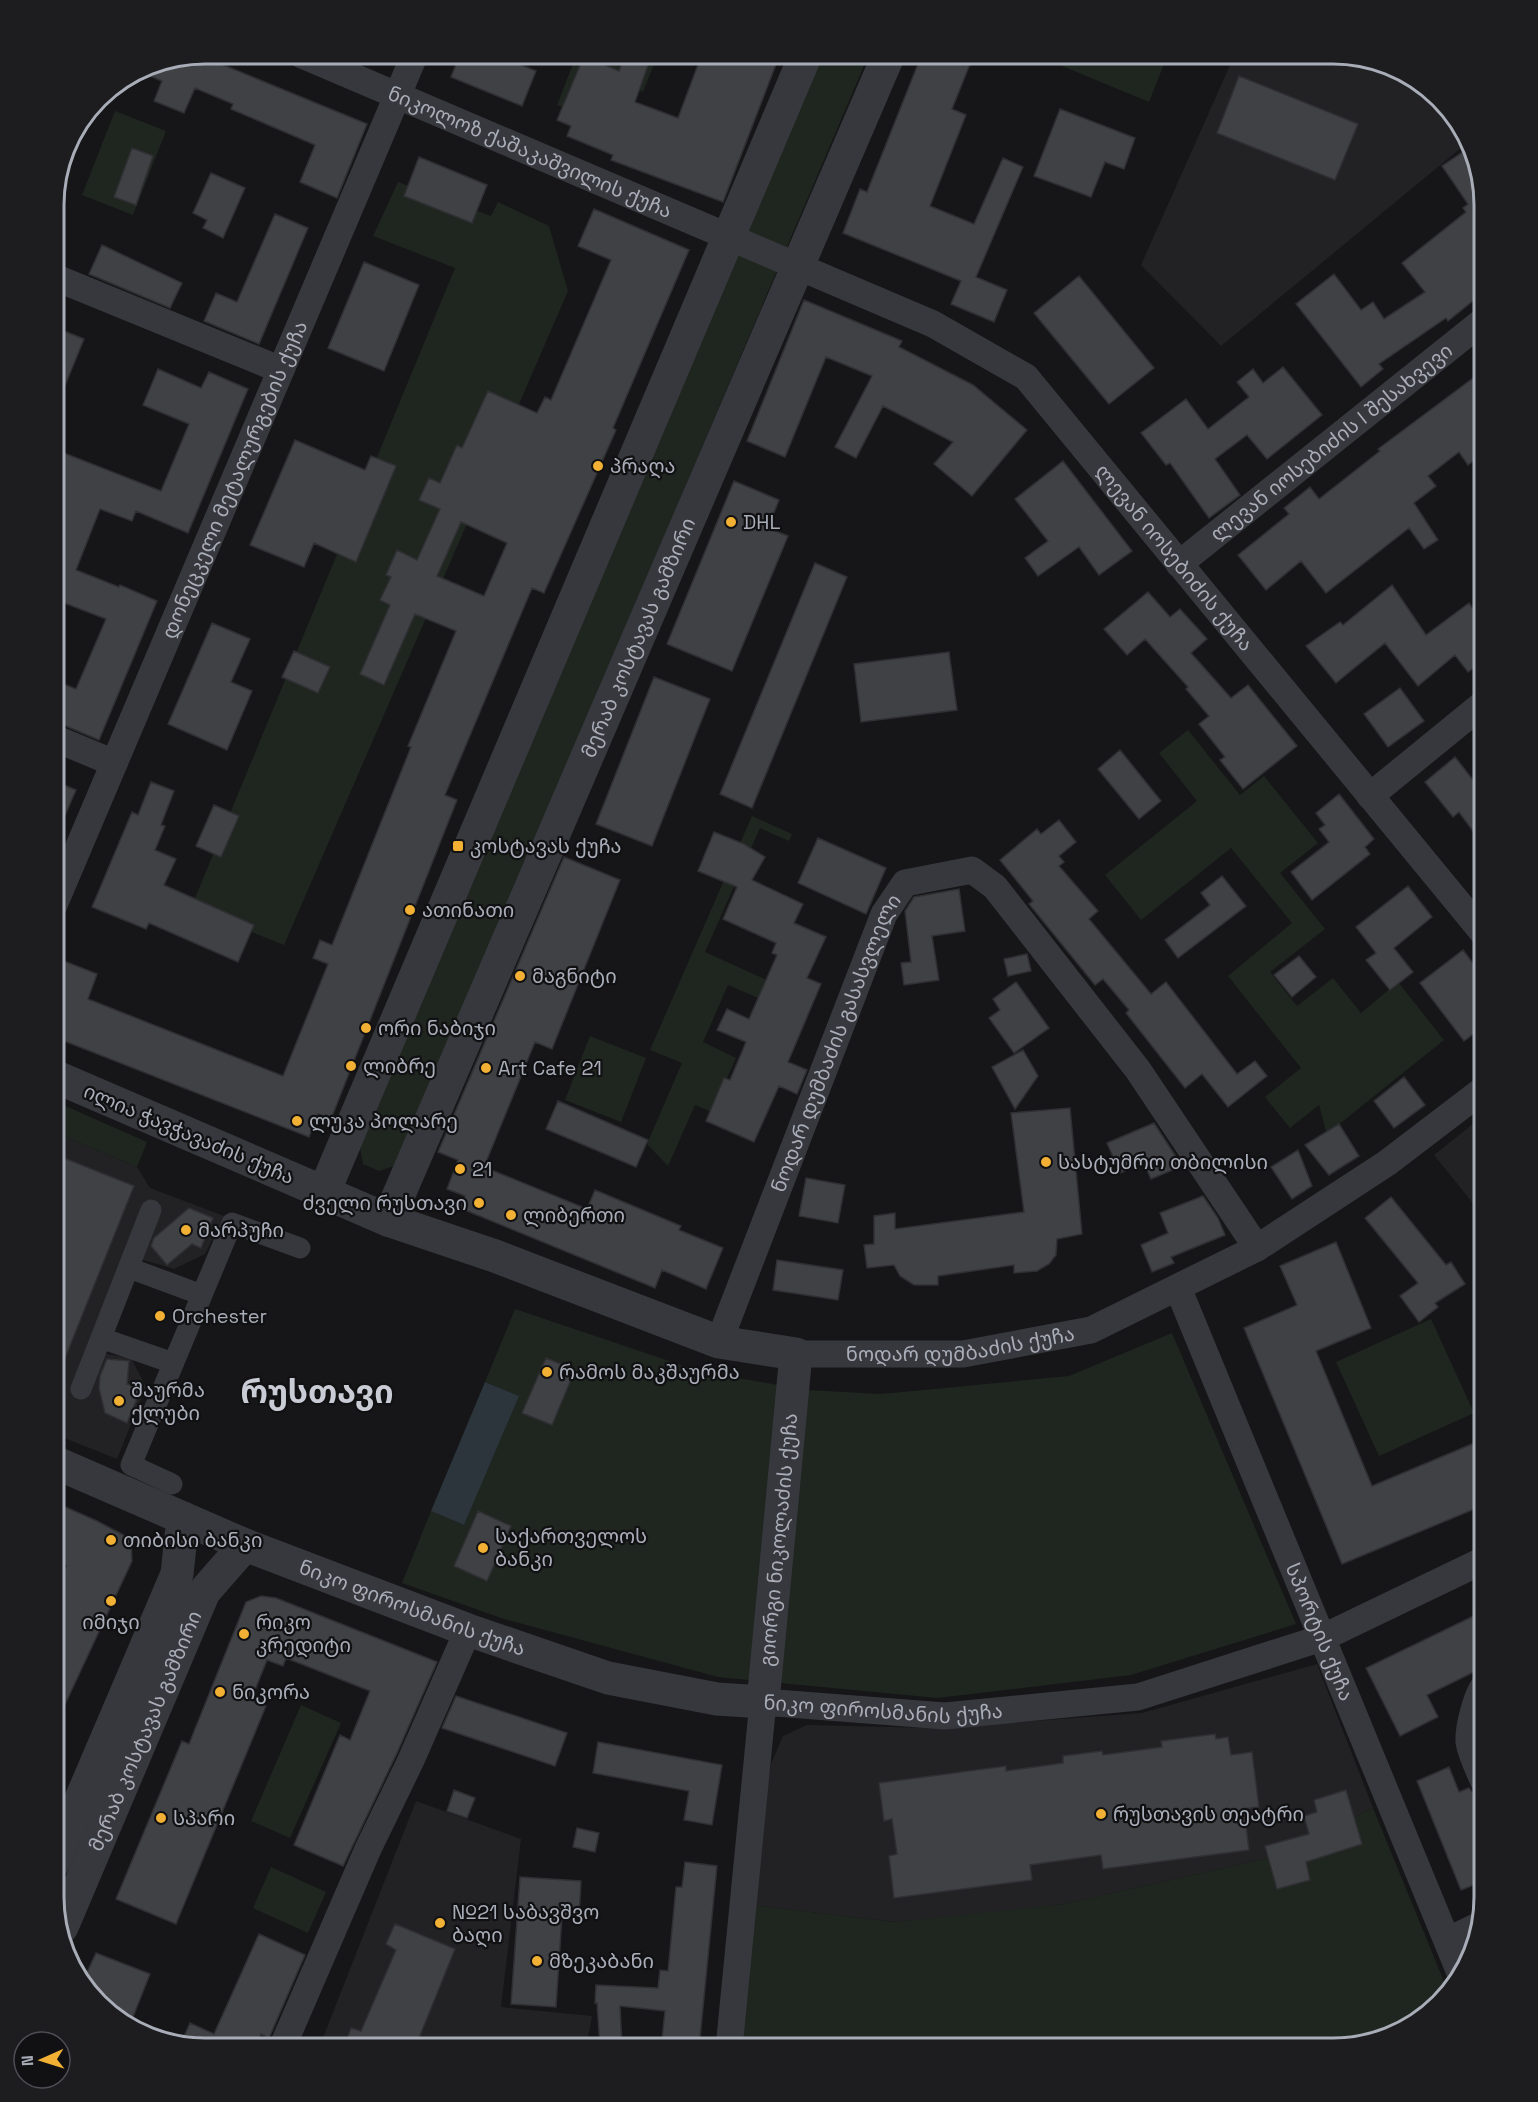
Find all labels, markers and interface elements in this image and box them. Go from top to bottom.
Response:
street label: ნიკოლოზ ქაშაკაშვილის ქუჩა [384,80,676,224]
street label: დონეცკელი მეტალურგების ქუჩა [155,317,313,643]
street label: ლევან იოსებიძის I შესახვევი [1205,337,1458,547]
place label: პრაღა [610,453,676,479]
marker: პრაღა [591,459,605,473]
street label: ლევან იოსებიძის ქუჩა [1090,459,1259,657]
place label: DHL [743,509,780,535]
street label: მერაბ კოსტავას გამზირი [575,513,701,762]
marker: DHL [724,515,738,529]
place label: კოსტავას ქუჩა [470,833,622,859]
marker: კოსტავას ქუჩა [451,839,465,853]
street label: ნოდარ დუმბაძის გასასვლელი [765,889,907,1196]
place label: ათინათი [422,897,514,923]
marker: ათინათი [403,903,417,917]
place label: მაგნიტი [532,963,617,989]
marker: მაგნიტი [513,969,527,983]
place label: ორი ნაბიჯი [378,1015,496,1041]
marker: ორი ნაბიჯი [359,1021,373,1035]
place label: ლიბრე [363,1053,436,1079]
place label: Art Cafe 21 [498,1055,602,1081]
marker: ლიბრე [344,1059,358,1073]
marker: Art Cafe 21 [479,1061,493,1075]
street label: ილია ჭავჭავაძის ქუჩა [80,1078,298,1190]
place label: ლუკა პოლარე [309,1108,458,1134]
marker: ლუკა პოლარე [290,1114,304,1128]
place label: სასტუმრო თბილისი [1058,1149,1268,1175]
marker: სასტუმრო თბილისი [1039,1155,1053,1169]
place label: 21 [472,1156,492,1182]
marker: 21 [453,1162,467,1176]
place label: ძველი რუსთავი [303,1190,467,1216]
marker: ძველი რუსთავი [472,1196,486,1210]
place label: ლიბერთი [523,1202,625,1228]
marker: ლიბერთი [504,1208,518,1222]
place label: მარპუჩი [198,1217,284,1243]
marker: მარპუჩი [179,1223,193,1237]
place label: Orchester [172,1303,267,1329]
marker: Orchester [153,1309,167,1323]
street label: ნოდარ დუმბაძის ქუჩა [846,1320,1077,1367]
place label: რამოს მაკშაურმა [559,1359,740,1385]
marker: რამოს მაკშაურმა [540,1365,554,1379]
district label: რუსთავი [240,1372,394,1412]
place label: შაურმა ქლუბი [131,1377,205,1426]
marker: შაურმა ქლუბი [112,1394,126,1408]
street label: გიორგი ნიკოლაძის ქუჩა [753,1412,803,1668]
place label: საქართველოს ბანკი [495,1523,647,1572]
place label: თიბისი ბანკი [123,1527,262,1553]
marker: თიბისი ბანკი [104,1533,118,1547]
marker: საქართველოს ბანკი [476,1541,490,1555]
street label: ნიკო ფიროსმანის ქუჩა [295,1554,529,1662]
street label: სპორტის ქუჩა [1280,1559,1360,1705]
marker: იმიჯი [104,1594,118,1608]
street label: მერაბ კოსტავას გამზირი [83,1607,208,1855]
place label: იმიჯი [82,1609,140,1635]
place label: რიკო კრედიტი [256,1609,351,1658]
marker: რიკო კრედიტი [237,1627,251,1641]
place label: ნიკორა [232,1679,310,1705]
marker: ნიკორა [213,1685,227,1699]
street label: ნიკო ფიროსმანის ქუჩა [762,1689,1004,1729]
place label: რუსთავის თეატრი [1113,1801,1304,1827]
place label: სპარი [173,1805,235,1831]
marker: რუსთავის თეატრი [1094,1807,1108,1821]
marker: სპარი [154,1811,168,1825]
place label: №21 საბავშვო ბაღი [452,1899,599,1948]
marker: №21 საბავშვო ბაღი [433,1916,447,1930]
place label: მზეკაბანი [549,1948,654,1974]
marker: მზეკაბანი [530,1954,544,1968]
north arrow [12,2030,72,2090]
text: N [17,2055,38,2067]

